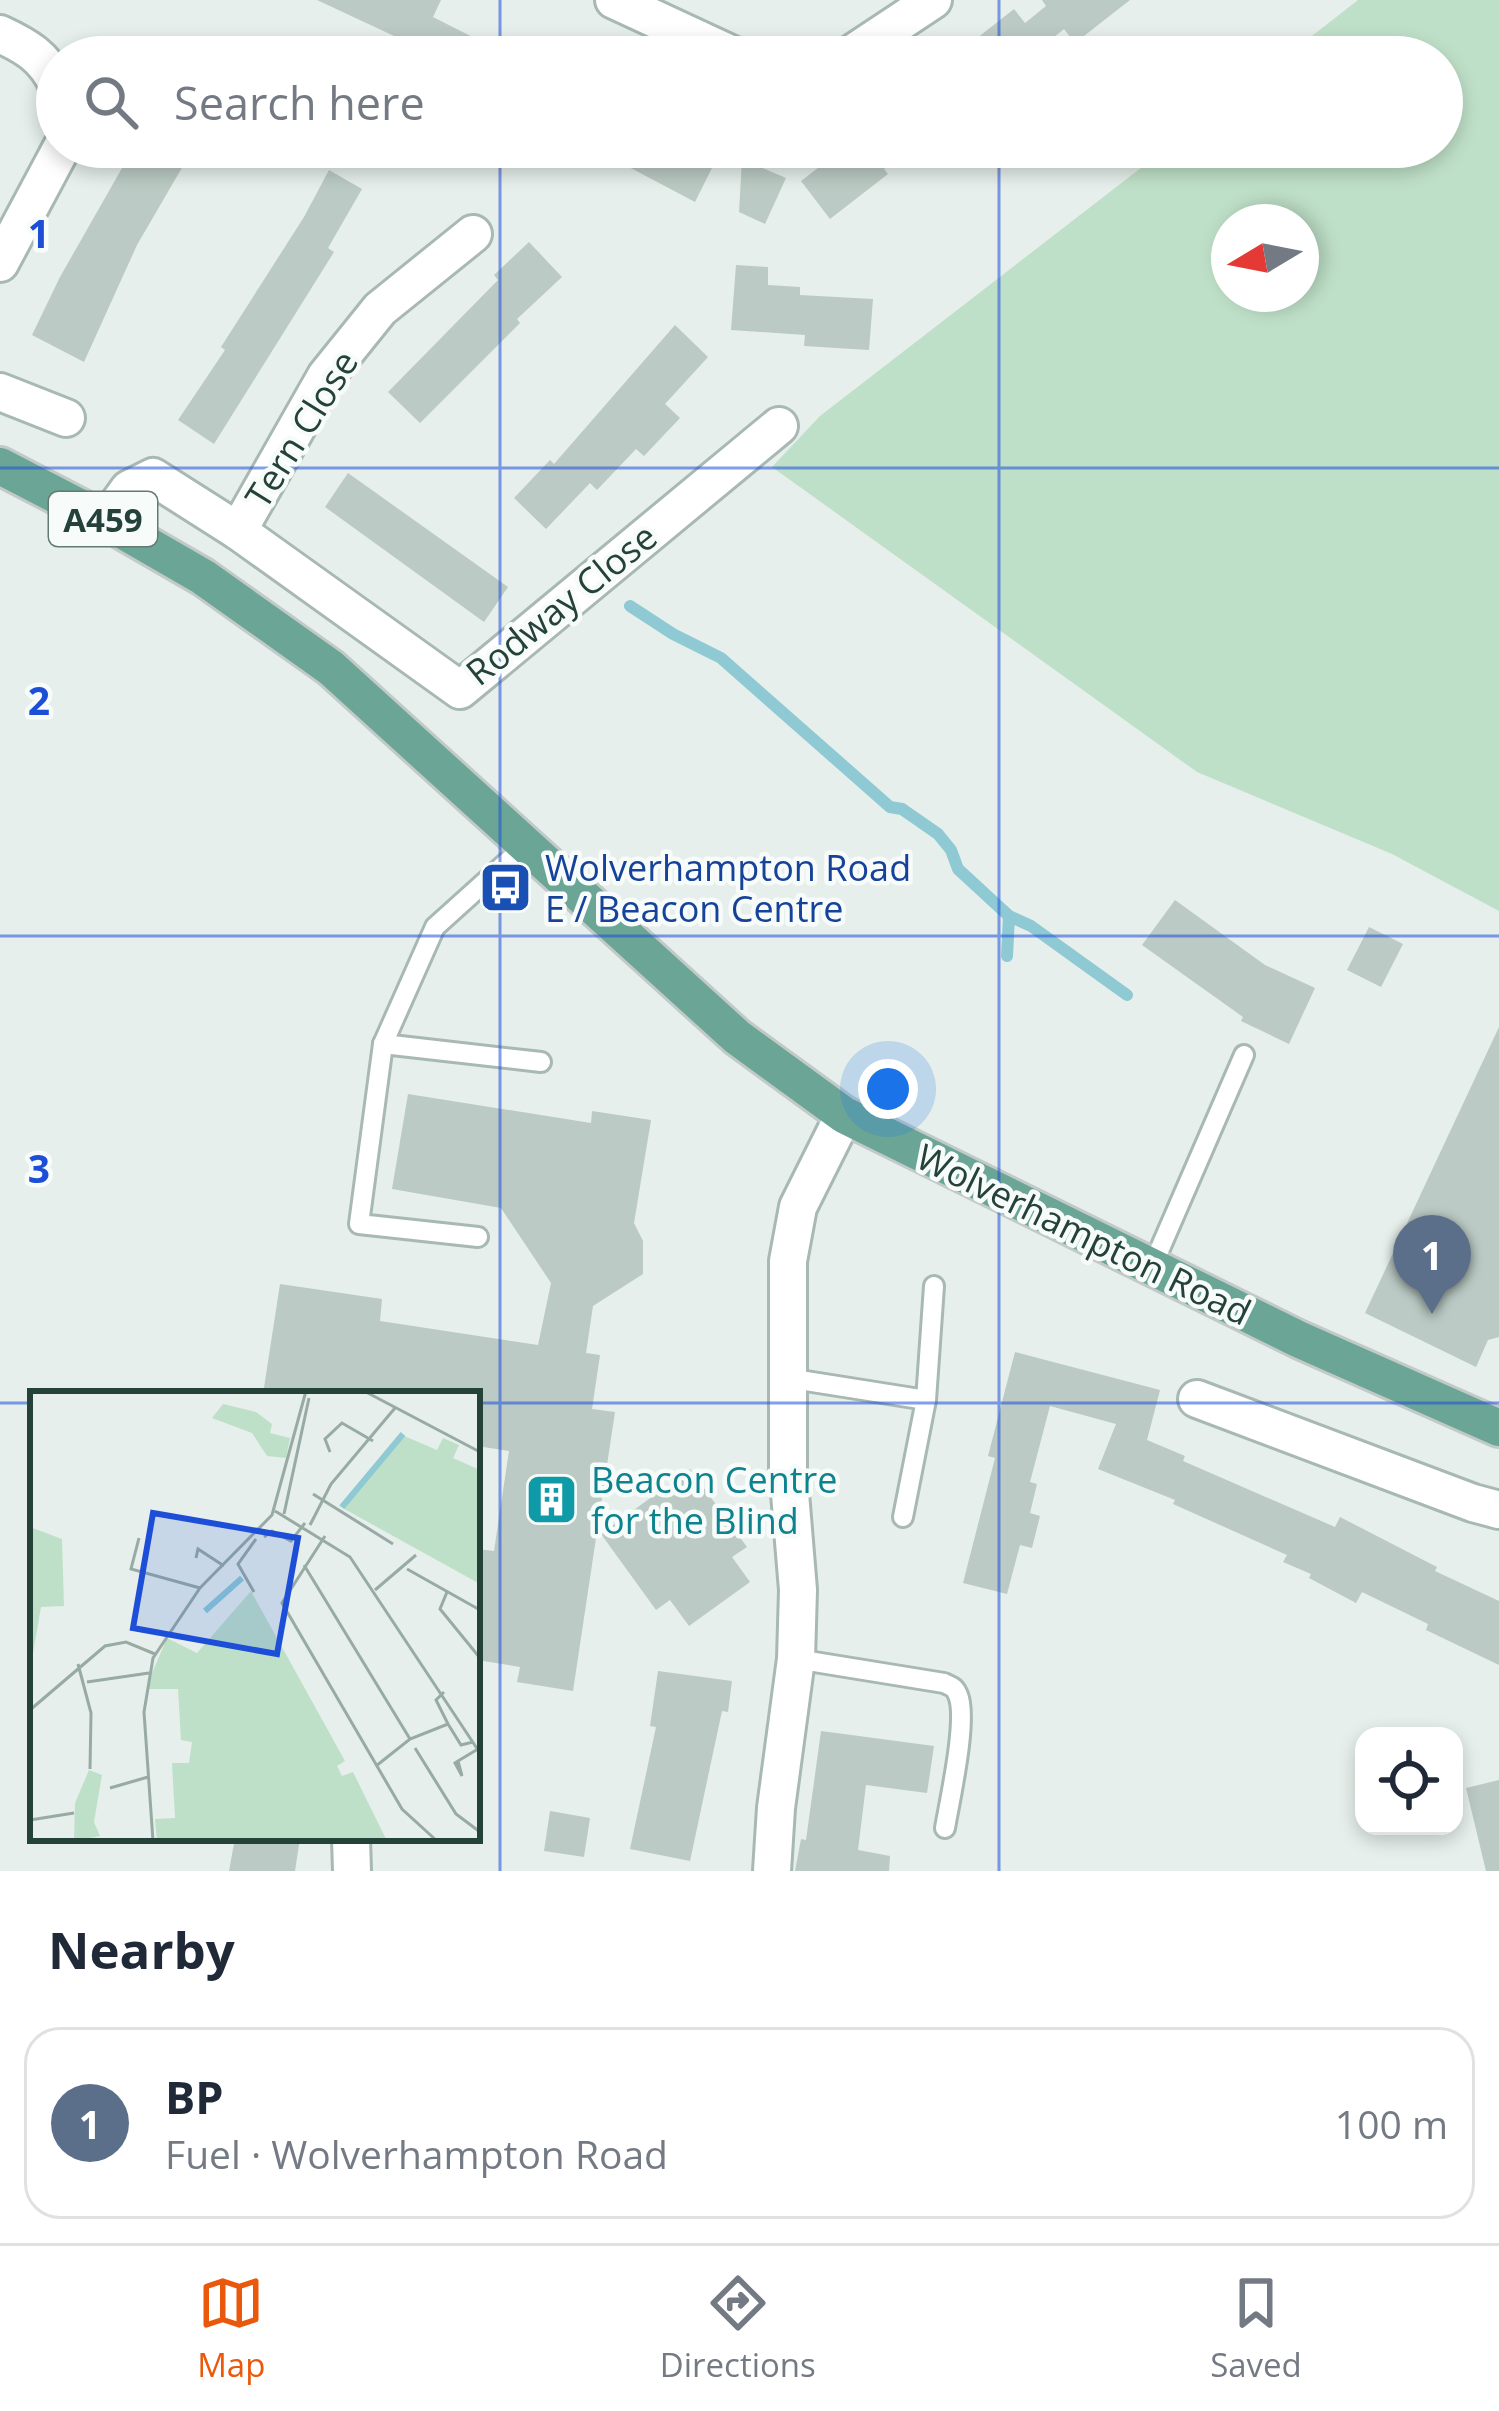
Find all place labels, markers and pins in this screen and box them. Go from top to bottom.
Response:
place label: Wolverhampton Road E / Beacon Centre [545,843,911,933]
bus stop icon: Wolverhampton Road E / Beacon Centre [478,860,534,916]
pin: 1 [1393,1215,1471,1314]
place label: Beacon Centre for the Blind [591,1455,838,1545]
building icon: Beacon Centre for the Blind [524,1472,580,1528]

